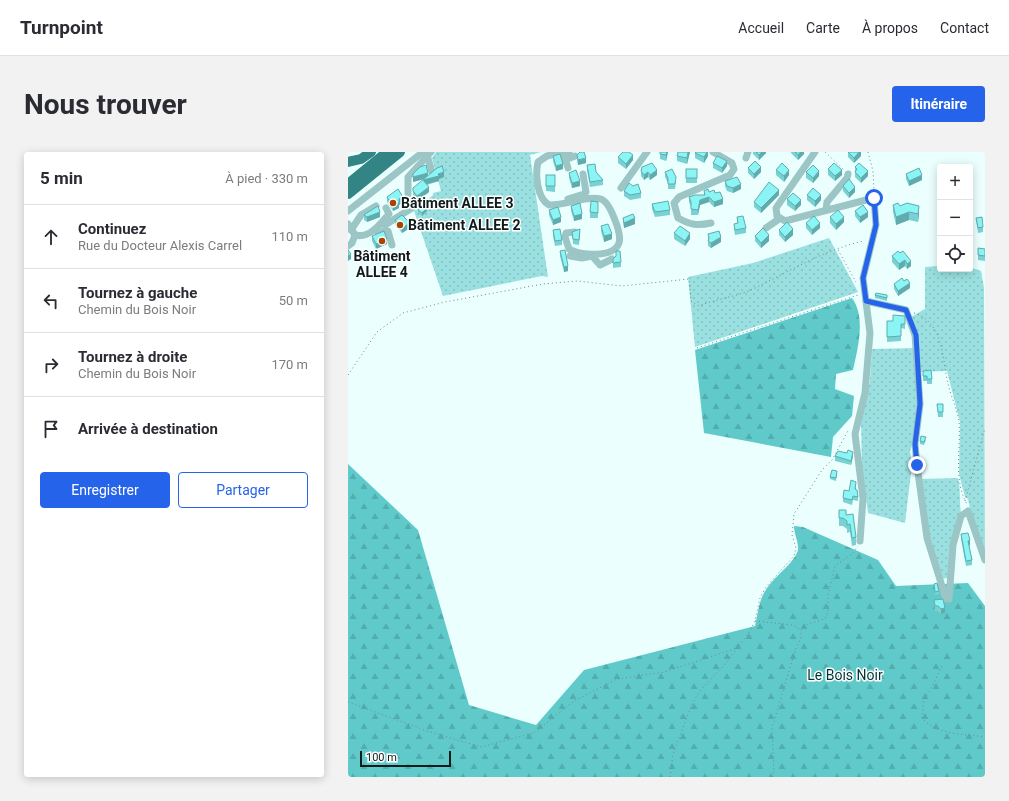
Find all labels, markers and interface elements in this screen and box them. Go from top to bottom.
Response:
text: Turnpoint [20,16,103,39]
text: Accueil [738,20,784,36]
text: Carte [806,20,840,36]
text: À propos [862,20,918,36]
text: Contact [940,20,989,36]
button: Itinéraire [892,86,985,122]
text: Nous trouver [24,88,187,121]
map controls [937,164,973,272]
button: + [937,164,973,200]
text: 5 min [40,168,83,188]
text: À pied · 330 m [225,171,308,186]
route start [865,189,883,207]
place label: Bâtiment ALLEE 3 [401,195,513,211]
marker: Bâtiment ALLEE 3 [388,198,398,208]
button: − [937,200,973,236]
place label: Bâtiment ALLEE 2 [408,217,520,233]
text: Continuez [78,220,146,238]
marker: Bâtiment ALLEE 2 [395,220,405,230]
icon: ahead [40,226,62,248]
text: 110 m [271,229,308,244]
marker: Bâtiment ALLEE 4 [377,236,387,246]
button: locate [937,236,973,272]
text: Rue du Docteur Alexis Carrel [78,238,242,253]
place label: Bâtiment ALLEE 4 [353,248,411,280]
text: Tournez à gauche [78,284,197,302]
icon: left [40,290,62,312]
text: 50 m [279,293,308,308]
text: Chemin du Bois Noir [78,302,196,317]
text: Tournez à droite [78,348,187,366]
icon: right [40,354,62,376]
text: 170 m [271,357,308,372]
text: Chemin du Bois Noir [78,366,196,381]
icon: arrive [40,418,62,440]
text: Arrivée à destination [78,420,218,438]
route end [908,456,926,474]
button: Enregistrer [40,472,170,508]
button: Partager [178,472,308,508]
park label: Le Bois Noir [807,667,883,683]
scale bar [360,749,451,768]
text: 100 m [366,751,397,764]

